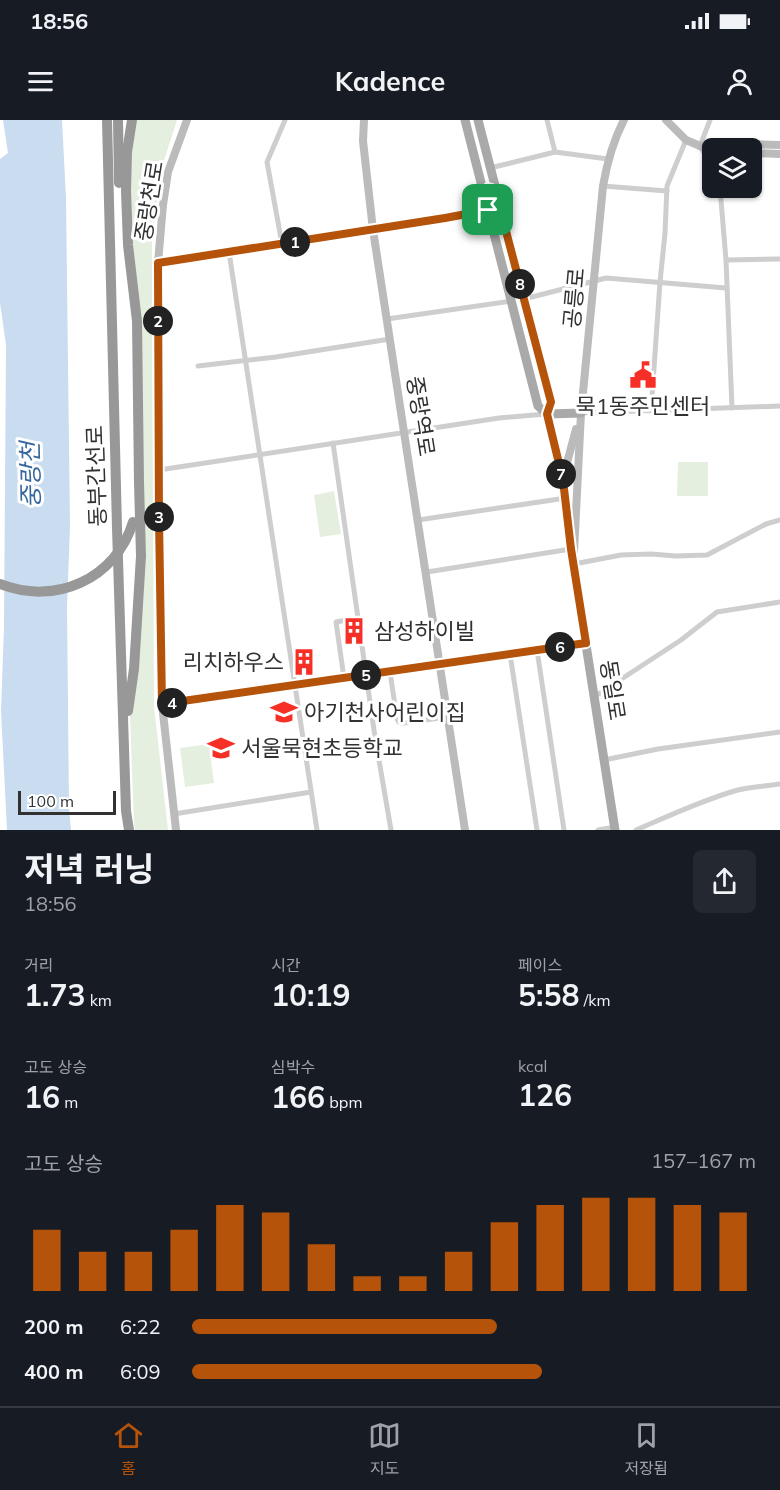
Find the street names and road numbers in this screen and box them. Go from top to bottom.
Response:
street label: 중랑천로 [129,159,169,243]
street label: 공릉로 [557,267,591,329]
street label: 중랑역로 [401,374,441,458]
street label: 동부간선로 [80,425,112,527]
street label: 동일로 [594,658,632,722]

